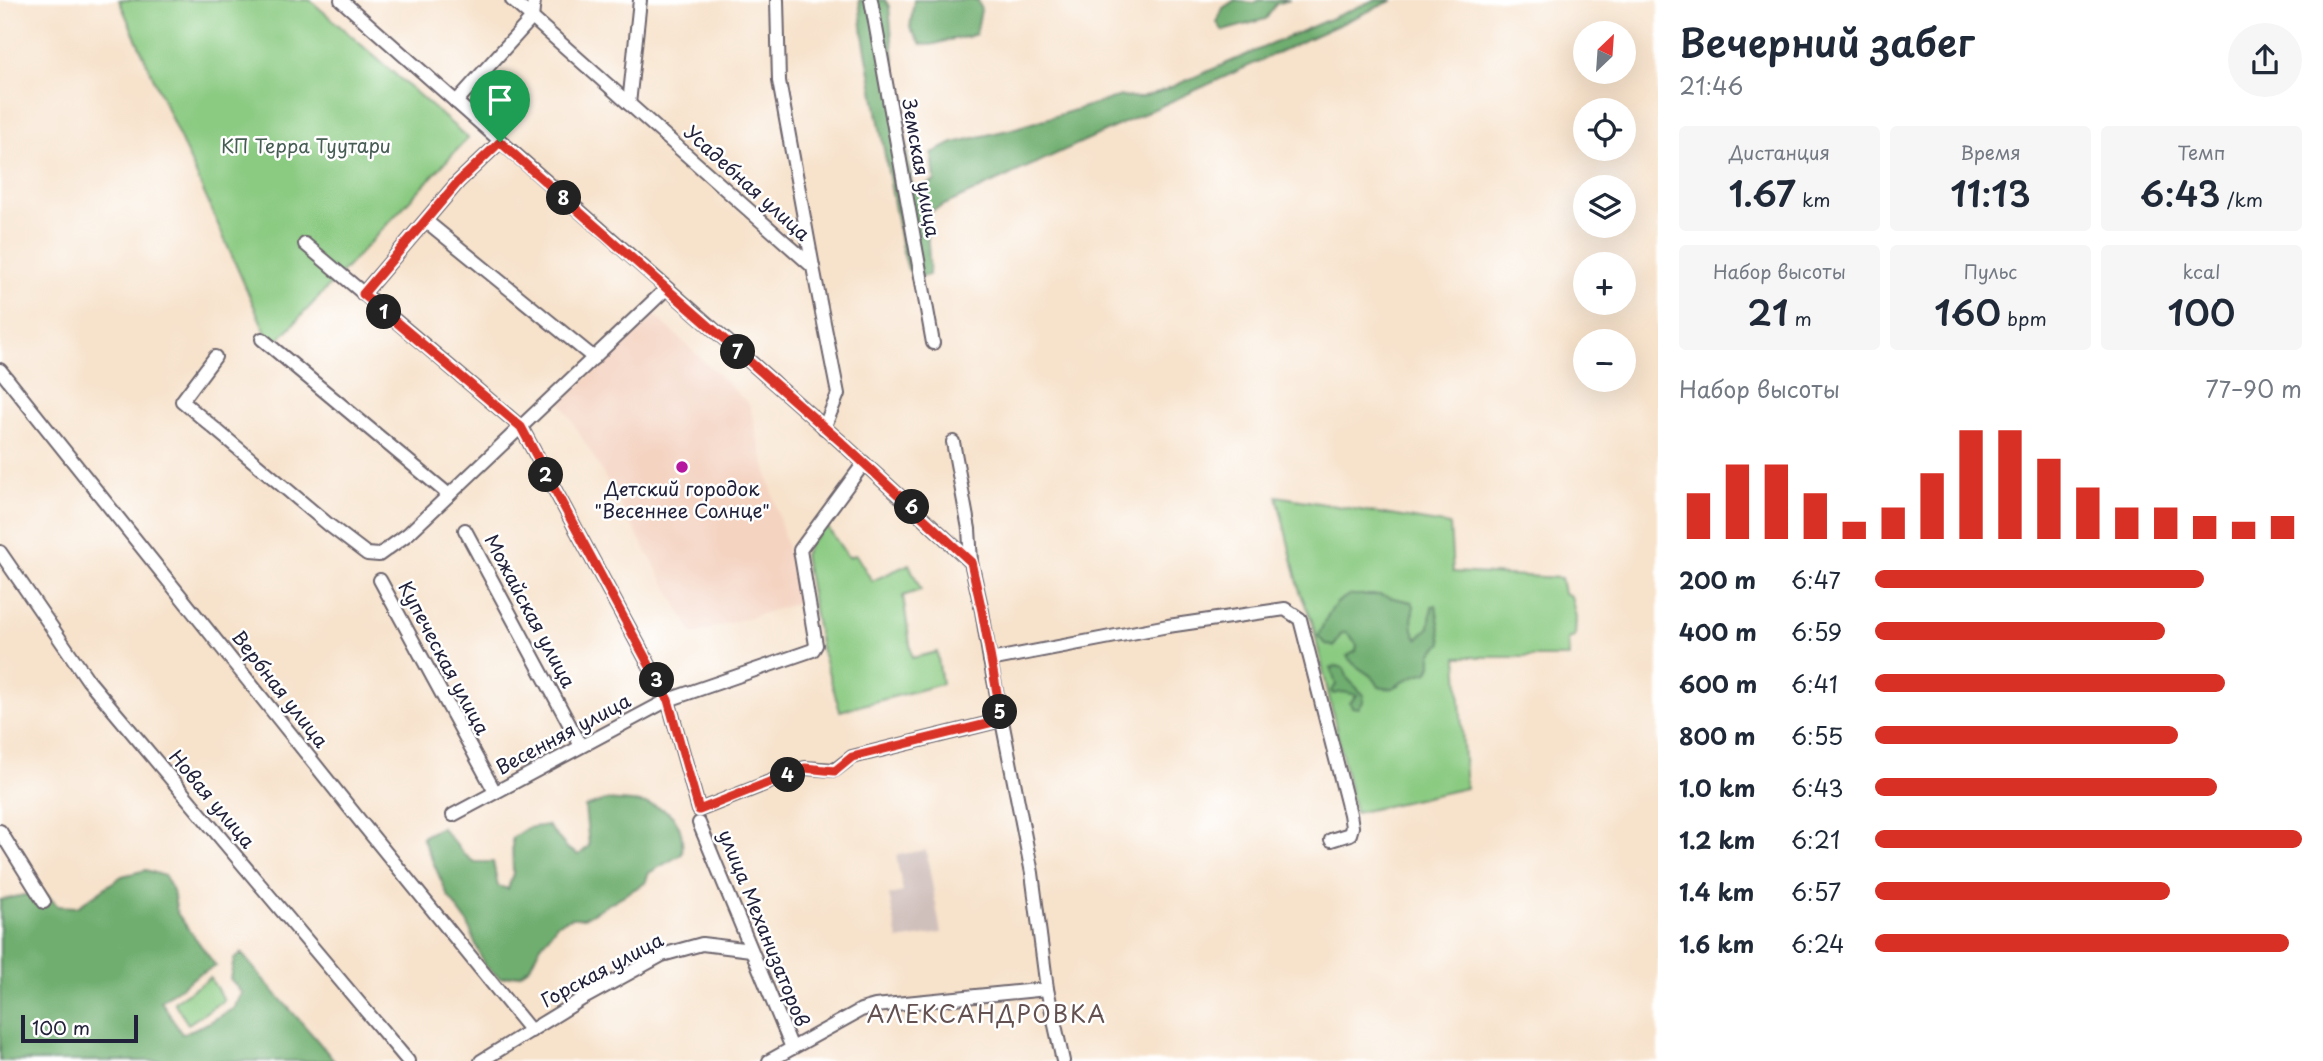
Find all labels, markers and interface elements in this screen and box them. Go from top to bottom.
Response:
text: Вечерний забег [1679,13,1975,70]
north arrow [1573,21,1636,84]
map controls [1573,21,1636,392]
button: share [2228,23,2302,97]
text: 21:46 [1679,68,1744,103]
pin [470,70,530,142]
icon: arrive [481,81,519,119]
street label: Земская улица [896,96,948,239]
button: locate [1573,98,1636,161]
street label: Усадебная улица [678,118,817,247]
park label: КП Терра Туутари [221,131,391,159]
text: Дистанция [1729,138,1830,166]
text: Время [1960,138,2021,166]
text: Темп [2177,138,2226,166]
text: 1.67 [1728,166,1796,219]
text: 11:13 [1950,166,2031,219]
text: 6:43 [2140,166,2221,219]
button: layers [1573,175,1636,238]
pin: 8 [546,180,582,216]
text: 8 [558,183,569,211]
text: km [1796,185,1831,213]
text: /km [2221,185,2263,213]
button: + [1573,252,1636,315]
text: Набор высоты [1713,257,1846,285]
text: Пульс [1964,257,2017,285]
text: kcal [2183,257,2220,285]
text: 21 [1747,285,1788,338]
text: 160 [1934,285,2001,338]
text: 100 [2168,285,2235,338]
pin: 1 [366,294,402,330]
text: 1 [379,297,388,325]
text: m [1788,304,1812,332]
text: bpm [2001,304,2047,332]
button: − [1573,329,1636,392]
pin: 7 [720,334,756,370]
text: 7 [732,337,743,365]
text: Набор высоты [1679,371,1840,406]
text: 77–90 m [2206,371,2302,406]
pin: 2 [528,458,564,492]
marker: Детский городок "Весеннее Солнце" [674,459,690,475]
text: 2 [539,460,552,488]
place label: Детский городок "Весеннее Солнце" [594,474,770,524]
pin: 6 [894,490,930,524]
text: 6 [905,492,918,520]
street label: Можайская улица [478,529,583,692]
text: 200 m [1679,562,1756,597]
text: 6:47 [1791,562,1841,597]
street label: Купеческая улица [393,576,497,739]
text: 400 m [1679,614,1757,649]
text: 6:59 [1791,614,1842,649]
street label: Вербная улица [226,624,336,753]
pin: 3 [640,662,674,698]
text: 3 [650,665,663,693]
text: 600 m [1679,666,1757,701]
text: 6:41 [1791,666,1838,701]
street label: Весенняя улица [490,686,635,781]
pin: 5 [982,694,1018,730]
text: 5 [993,697,1006,725]
text: 800 m [1679,718,1756,753]
text: 6:55 [1791,718,1843,753]
street label: Новая улица [163,743,262,854]
pin: 4 [770,758,806,792]
text: 4 [781,760,794,788]
text: 1.0 km [1679,770,1756,805]
text: 6:43 [1791,770,1844,805]
text: 1.2 km [1679,822,1755,857]
text: 6:21 [1791,822,1840,857]
street label: улица Механизаторов [713,825,817,1030]
text: 1.4 km [1679,874,1754,909]
text: 6:57 [1791,874,1841,909]
street label: Горская улица [535,925,668,1013]
text: 1.6 km [1679,926,1754,961]
text: 6:24 [1791,926,1845,961]
district label: АЛЕКСАНДРОВКА [867,996,1107,1031]
scale bar [21,1012,138,1044]
text: 100 m [32,1013,90,1041]

